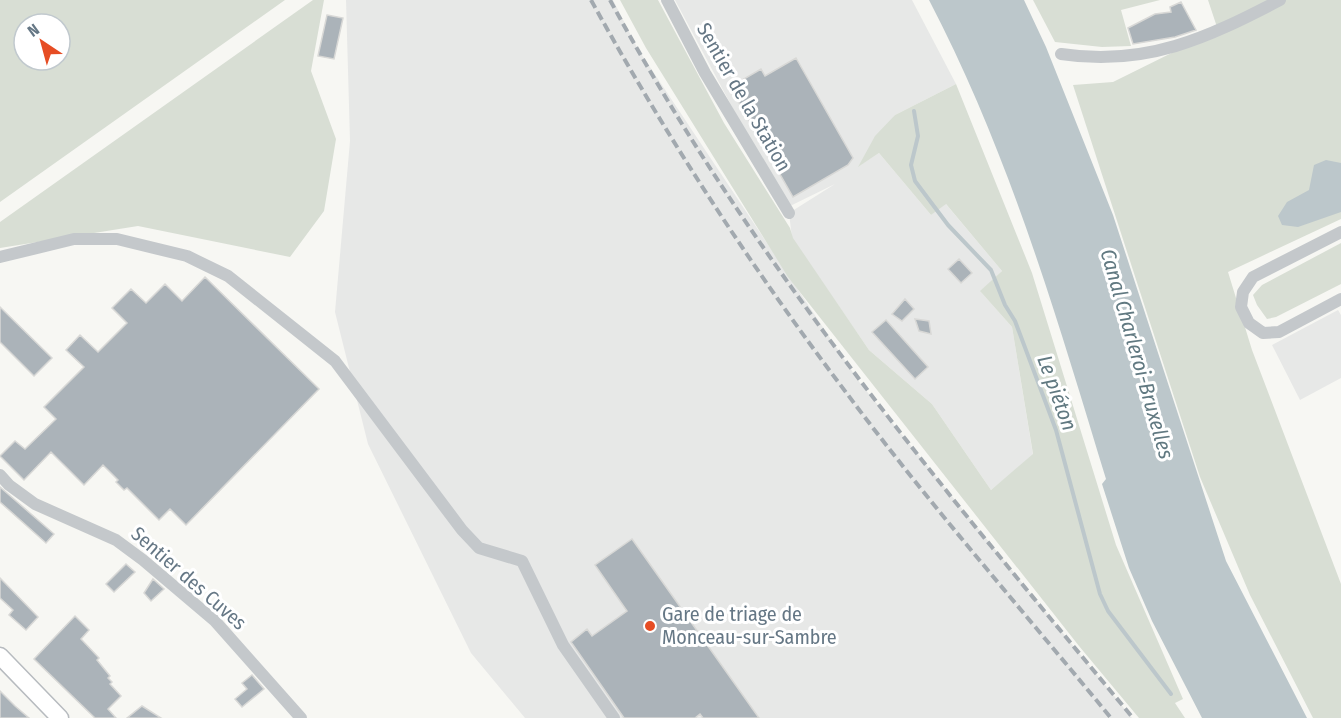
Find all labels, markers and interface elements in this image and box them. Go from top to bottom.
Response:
north arrow [12,12,72,72]
street label: Sentier de la Station [692,19,796,175]
text: N [24,20,43,41]
water label: Canal Charleroi-Bruxelles [1095,246,1179,462]
water label: Le piéton [1031,352,1083,434]
street label: Sentier des Cuves [126,521,252,635]
place label: Gare de triage de Monceau-sur-Sambre [662,602,837,649]
marker: Gare de triage de Monceau-sur-Sambre [643,619,657,633]

